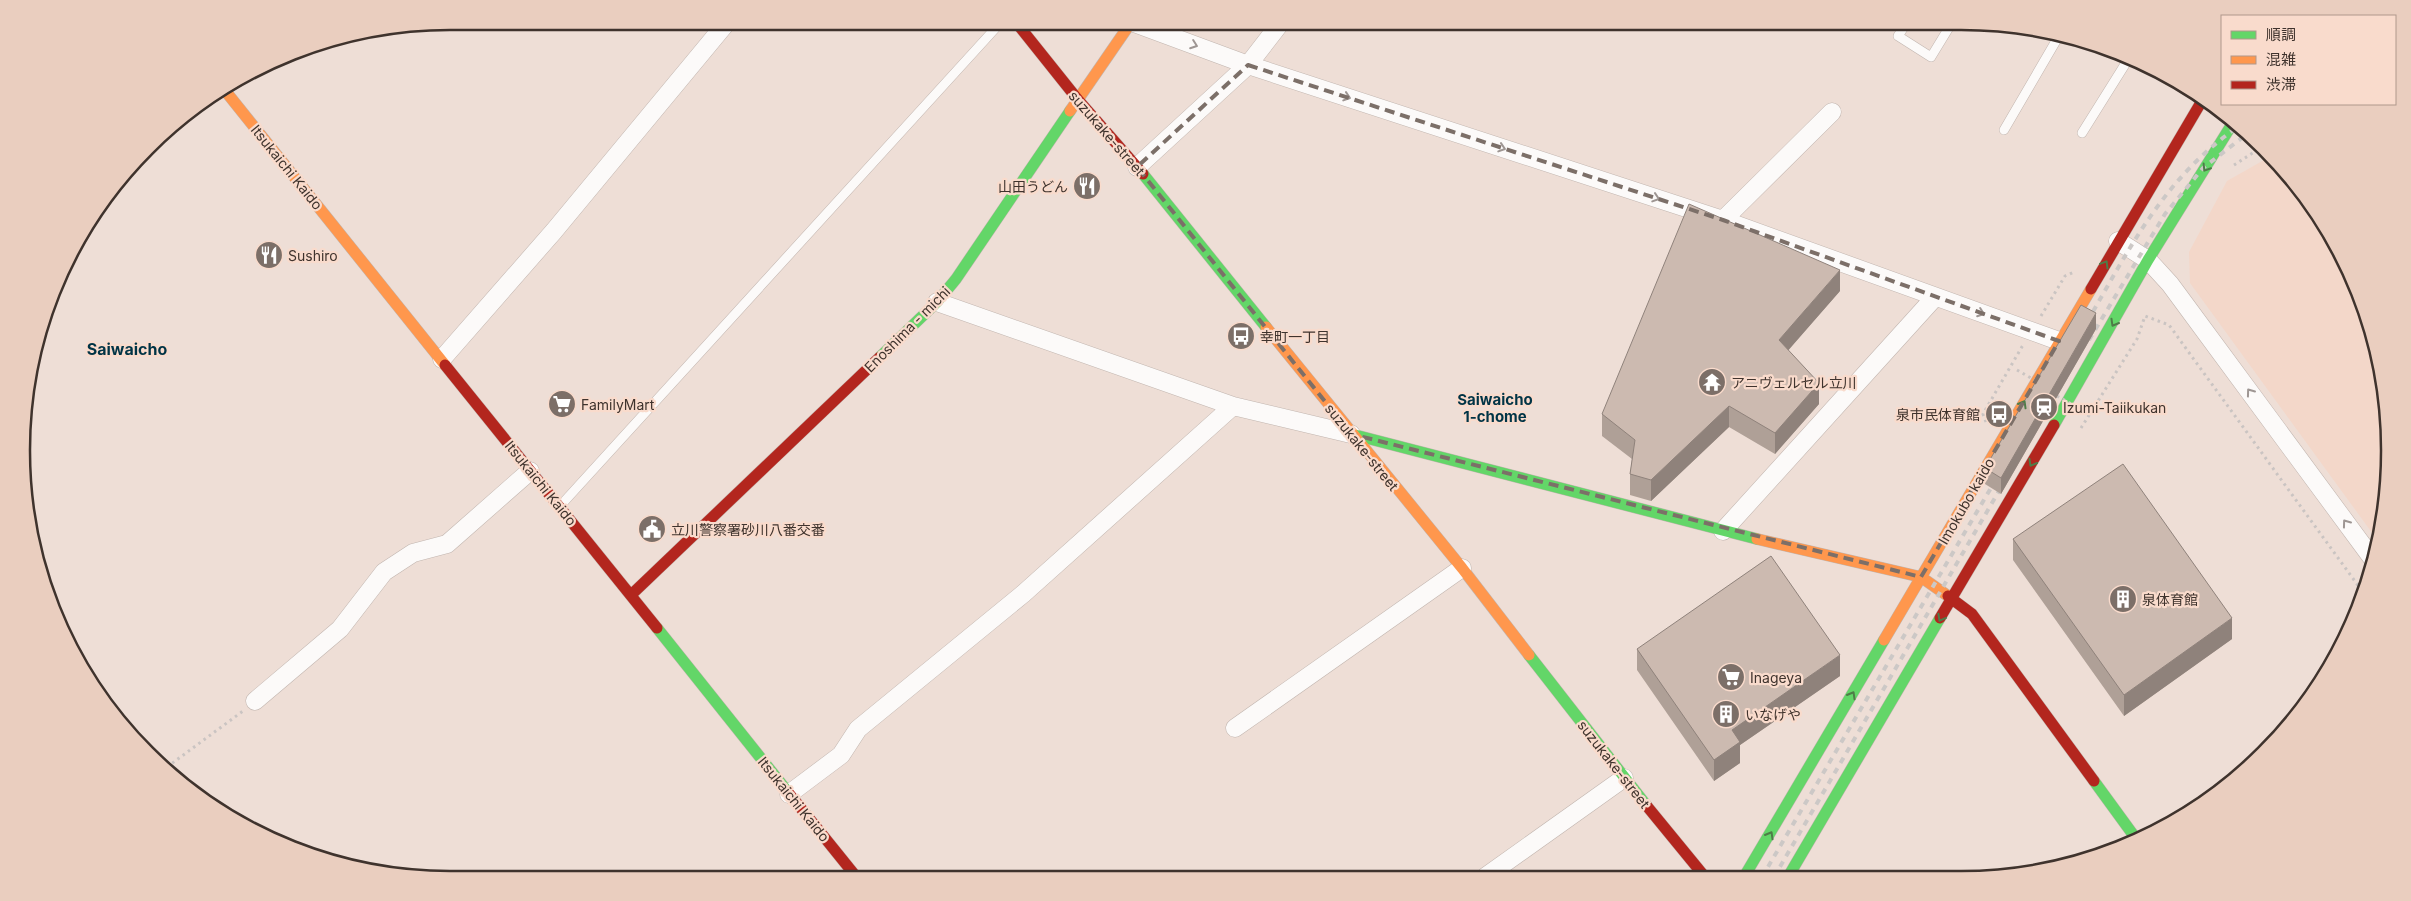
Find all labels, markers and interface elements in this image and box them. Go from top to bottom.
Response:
legend [2221,15,2396,105]
text: 順調 [2266,25,2296,44]
one-way arrow [1189,39,1197,49]
text: 混雑 [2266,50,2296,69]
text: 渋滞 [2266,75,2296,94]
street label: suzukake-street [1065,87,1149,179]
one-way arrow [1343,91,1351,101]
street label: Itsukaichi Kaido [248,121,326,213]
one-way arrow [1497,142,1505,152]
one-way arrow [2202,162,2212,171]
restaurant icon: 山田うどん [1072,171,1102,201]
place label: 山田うどん [998,178,1068,195]
one-way arrow [1651,193,1660,203]
restaurant icon: Sushiro [254,240,284,270]
place label: Sushiro [288,247,338,264]
one-way arrow [2099,260,2109,269]
street label: Enoshima - michi [861,283,953,375]
one-way arrow [1976,307,1984,317]
one-way arrow [2110,317,2120,326]
bus stop icon: 幸町一丁目 [1226,321,1256,351]
place label: 幸町一丁目 [1260,328,1330,345]
district label: Saiwaicho [87,339,167,359]
temple icon: アニヴェルセル立川 [1697,367,1727,397]
place label: アニヴェルセル立川 [1731,374,1857,391]
one-way arrow [2247,388,2256,398]
supermarket icon: FamilyMart [547,389,577,419]
district label: Saiwaicho 1-chome [1457,390,1533,426]
station icon: Izumi-Taiikukan [2029,392,2059,422]
place label: FamilyMart [581,396,655,413]
bus stop icon: 泉市民体育館 [1984,399,2014,429]
place label: Izumi-Taiikukan [2063,399,2166,416]
street label: suzukake-street [1322,400,1403,494]
one-way arrow [2016,400,2026,409]
place label: 泉市民体育館 [1896,406,1980,423]
street label: Itsukaichi Kaido [502,437,580,529]
street label: Imokubo kaido [1934,455,1998,547]
one-way arrow [2029,458,2039,467]
public building icon: 立川警察署砂川八番交番 [637,514,667,544]
one-way arrow [2343,519,2352,529]
place label: 立川警察署砂川八番交番 [671,521,825,538]
building icon: 泉体育館 [2108,584,2138,614]
place label: 泉体育館 [2142,591,2198,608]
one-way arrow [1938,613,1948,622]
supermarket icon: Inageya [1716,662,1746,692]
place label: Inageya [1750,669,1802,686]
one-way arrow [1846,692,1856,701]
building icon: いなげや [1711,699,1741,729]
place label: いなげや [1745,706,1801,723]
street label: suzukake-street [1574,717,1654,812]
street label: Itsukaichi Kaido [755,753,833,845]
one-way arrow [1763,832,1773,841]

